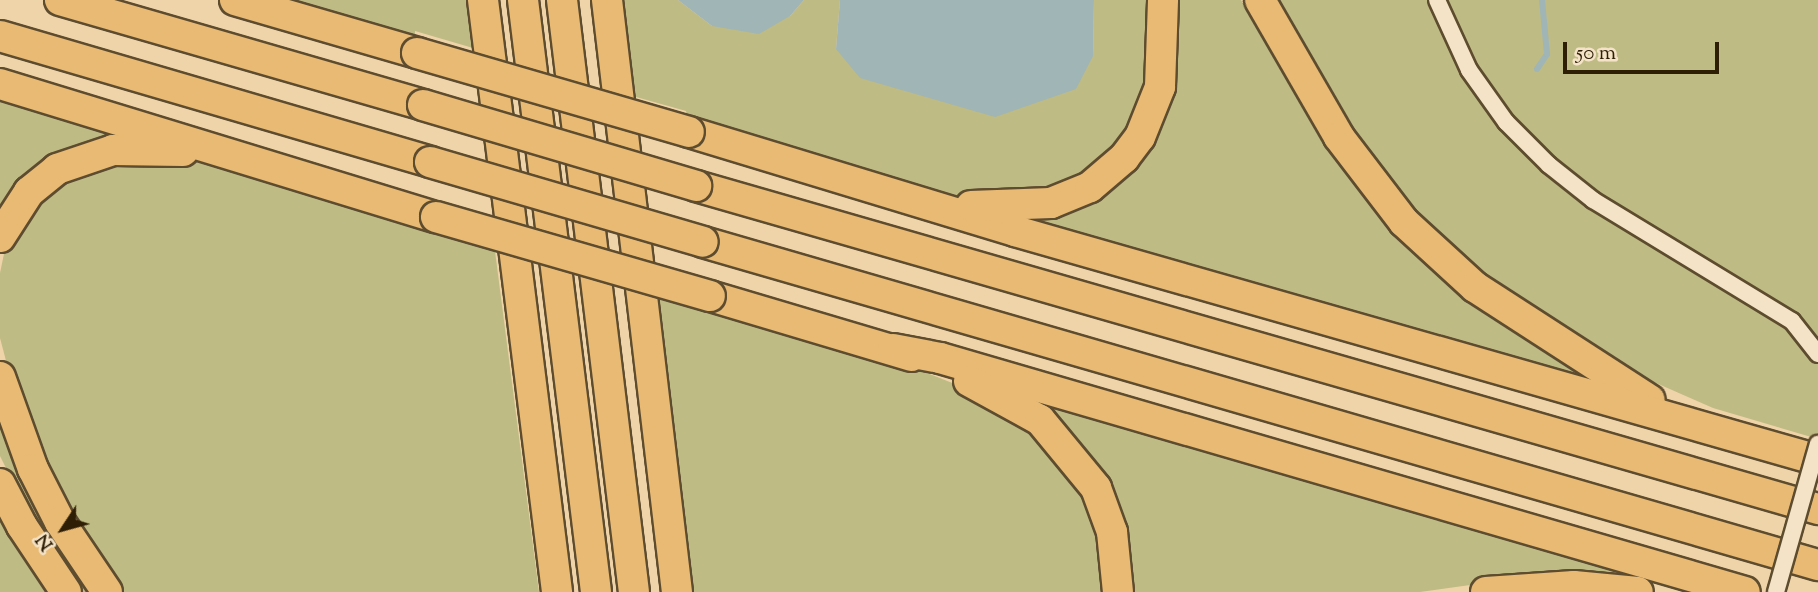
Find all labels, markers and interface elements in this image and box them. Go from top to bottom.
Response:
scale bar [1566,28,1722,72]
text: 50 m [1576,39,1616,69]
north arrow [28,494,98,564]
text: N [30,528,61,556]

